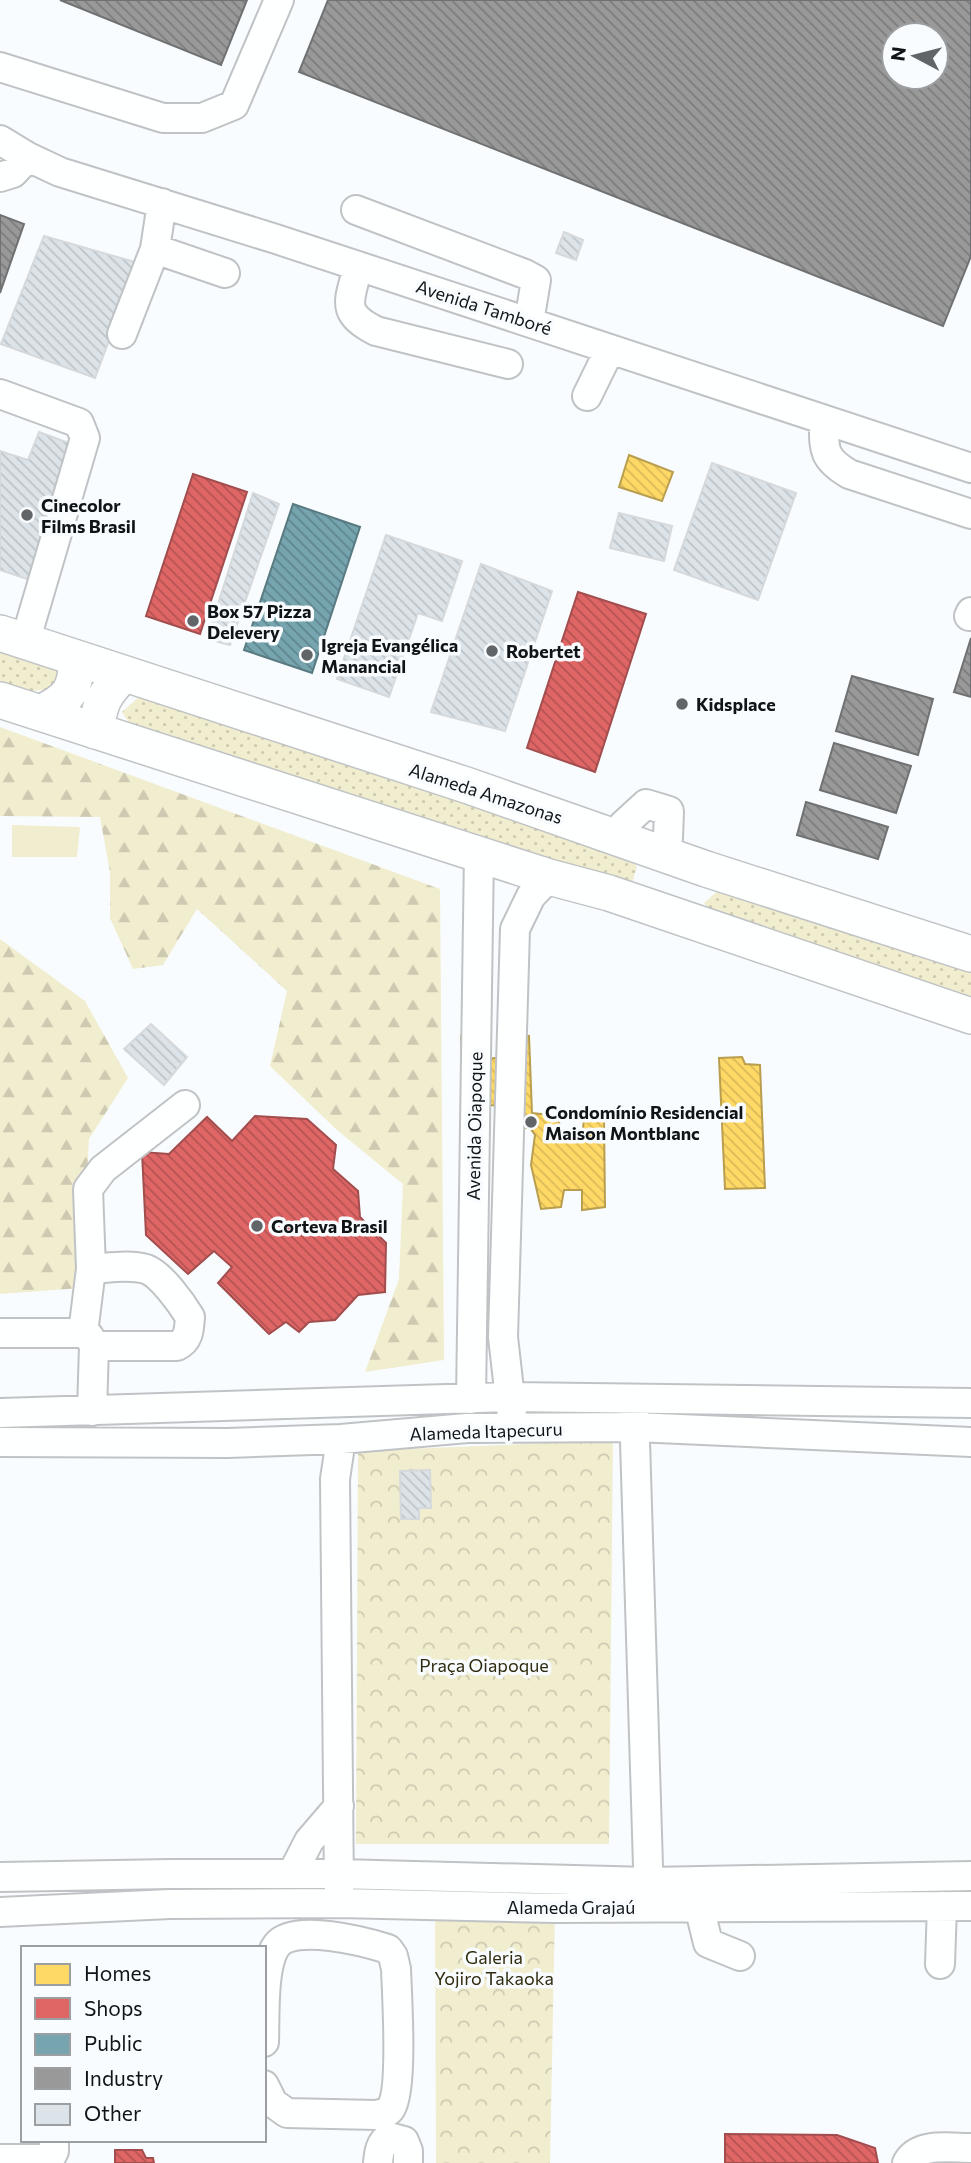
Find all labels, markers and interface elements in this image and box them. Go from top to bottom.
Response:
north arrow [880,21,950,91]
text: N [885,45,910,62]
street label: Avenida Tamboré [413,275,555,339]
place label: Cinecolor Films Brasil [41,494,136,537]
marker: Cinecolor Films Brasil [19,507,35,523]
place label: Box 57 Pizza Delevery [207,600,311,643]
marker: Box 57 Pizza Delevery [185,613,201,629]
place label: Igreja Evangélica Manancial [321,634,458,677]
place label: Robertet [506,640,581,662]
marker: Robertet [484,643,500,659]
marker: Igreja Evangélica Manancial [299,647,315,663]
place label: Kidsplace [696,693,776,715]
marker: Kidsplace [674,696,690,712]
street label: Alameda Amazonas [407,758,565,828]
street label: Avenida Oiapoque [462,1052,486,1200]
place label: Condomínio Residencial Maison Montblanc [545,1101,743,1144]
marker: Condomínio Residencial Maison Montblanc [523,1114,539,1130]
place label: Corteva Brasil [271,1215,388,1237]
marker: Corteva Brasil [249,1218,265,1234]
street label: Alameda Itapecuru [409,1417,563,1445]
park label: Praça Oiapoque [419,1654,549,1676]
street label: Alameda Grajaú [507,1896,635,1918]
legend [21,1946,266,2142]
park label: Galeria Yojiro Takaoka [434,1946,554,1989]
text: Homes [84,1960,151,1985]
text: Shops [84,1995,143,2020]
text: Public [84,2030,142,2055]
text: Industry [84,2065,163,2090]
text: Other [84,2100,141,2125]

